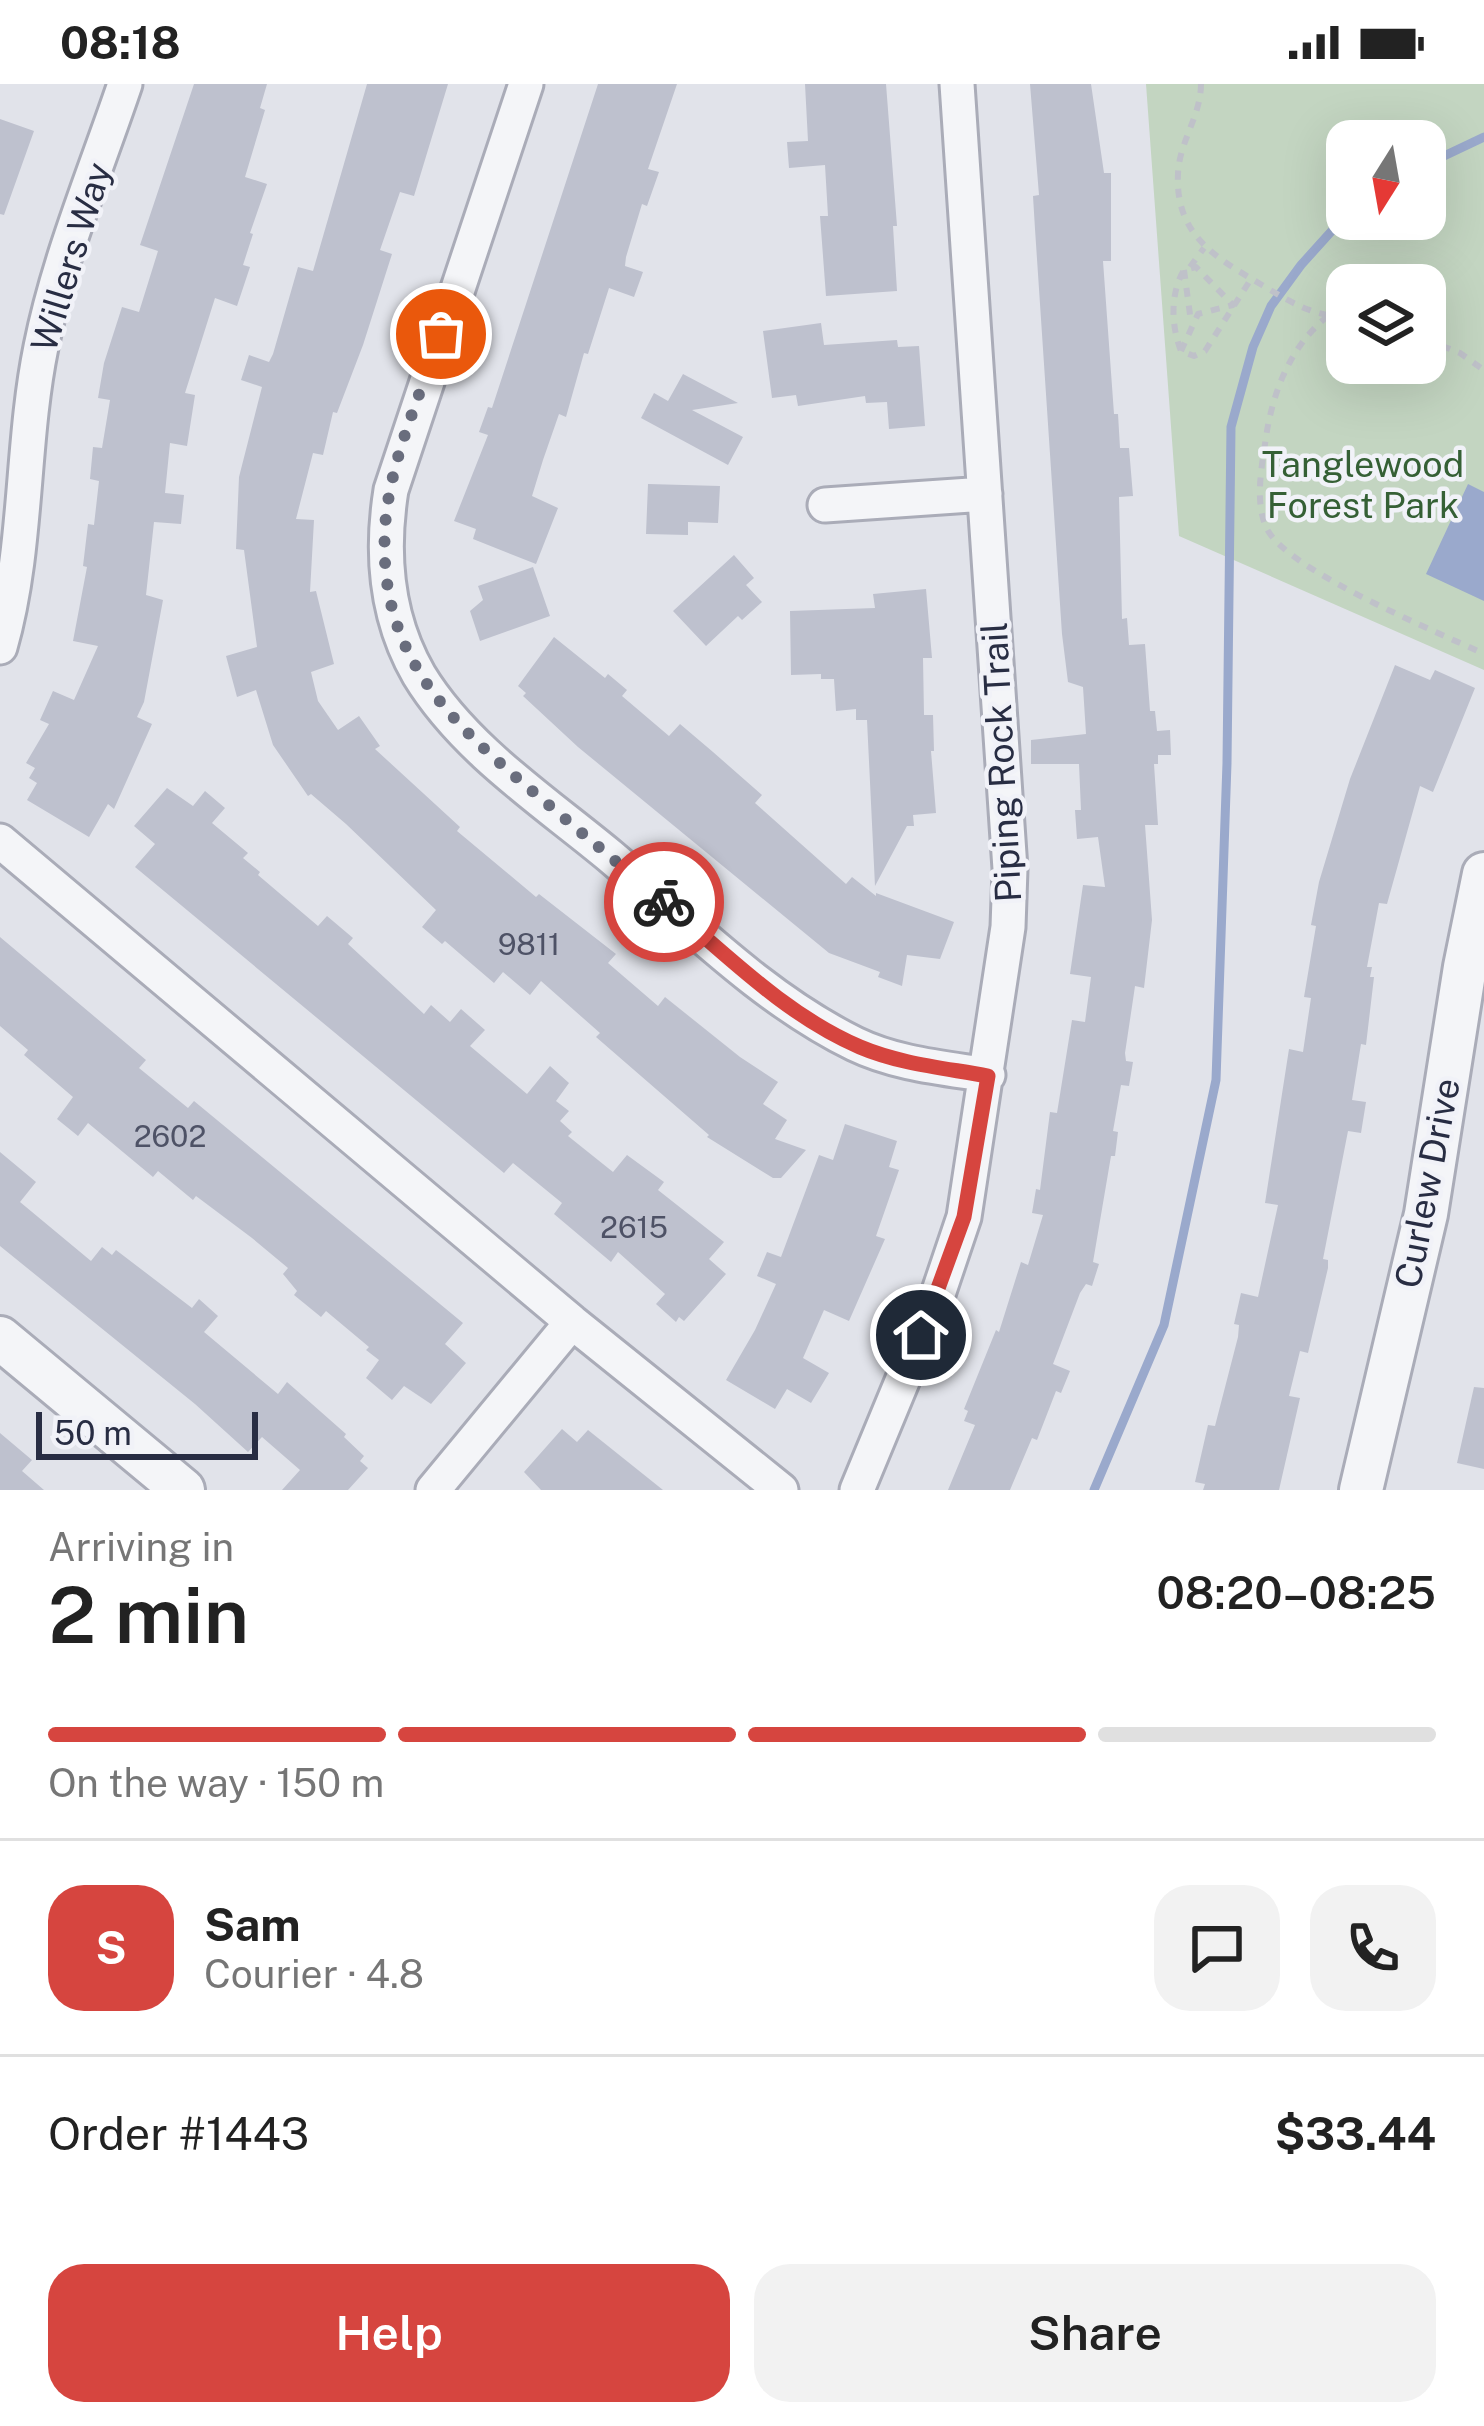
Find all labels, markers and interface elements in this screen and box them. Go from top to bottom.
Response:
text: 08:18 [60,16,181,69]
north arrow [1326,120,1446,240]
map controls [1326,120,1446,384]
street label: Willers Way [22,157,120,357]
button: layers [1326,264,1446,384]
pin [390,283,492,385]
icon: bag [408,301,474,367]
park label: Tanglewood Forest Park [1262,443,1464,526]
street label: Piping Rock Trail [973,621,1029,903]
courier [604,842,724,962]
icon: bike [631,869,697,935]
house number: 9811 [498,926,560,962]
street label: Curlew Drive [1386,1074,1468,1292]
house number: 2602 [134,1118,206,1154]
house number: 2615 [600,1209,668,1245]
pin [870,1284,972,1386]
icon: home [888,1302,954,1368]
scale bar [36,1406,258,1459]
text: 50 m [54,1414,132,1452]
text: Arriving in [48,1524,234,1570]
text: 08:20–08:25 [1157,1566,1436,1619]
text: 2 min [48,1569,249,1661]
text: On the way · 150 m [48,1760,384,1806]
button: chat [1154,1885,1280,2011]
button: phone [1310,1885,1436,2011]
text: Sam [204,1898,301,1951]
text: S [95,1921,127,1974]
text: Courier · 4.8 [204,1951,424,1997]
text: Order #1443 [48,2107,309,2160]
text: $33.44 [1275,2107,1436,2160]
button: Help [48,2264,730,2402]
button: Share [754,2264,1436,2402]

